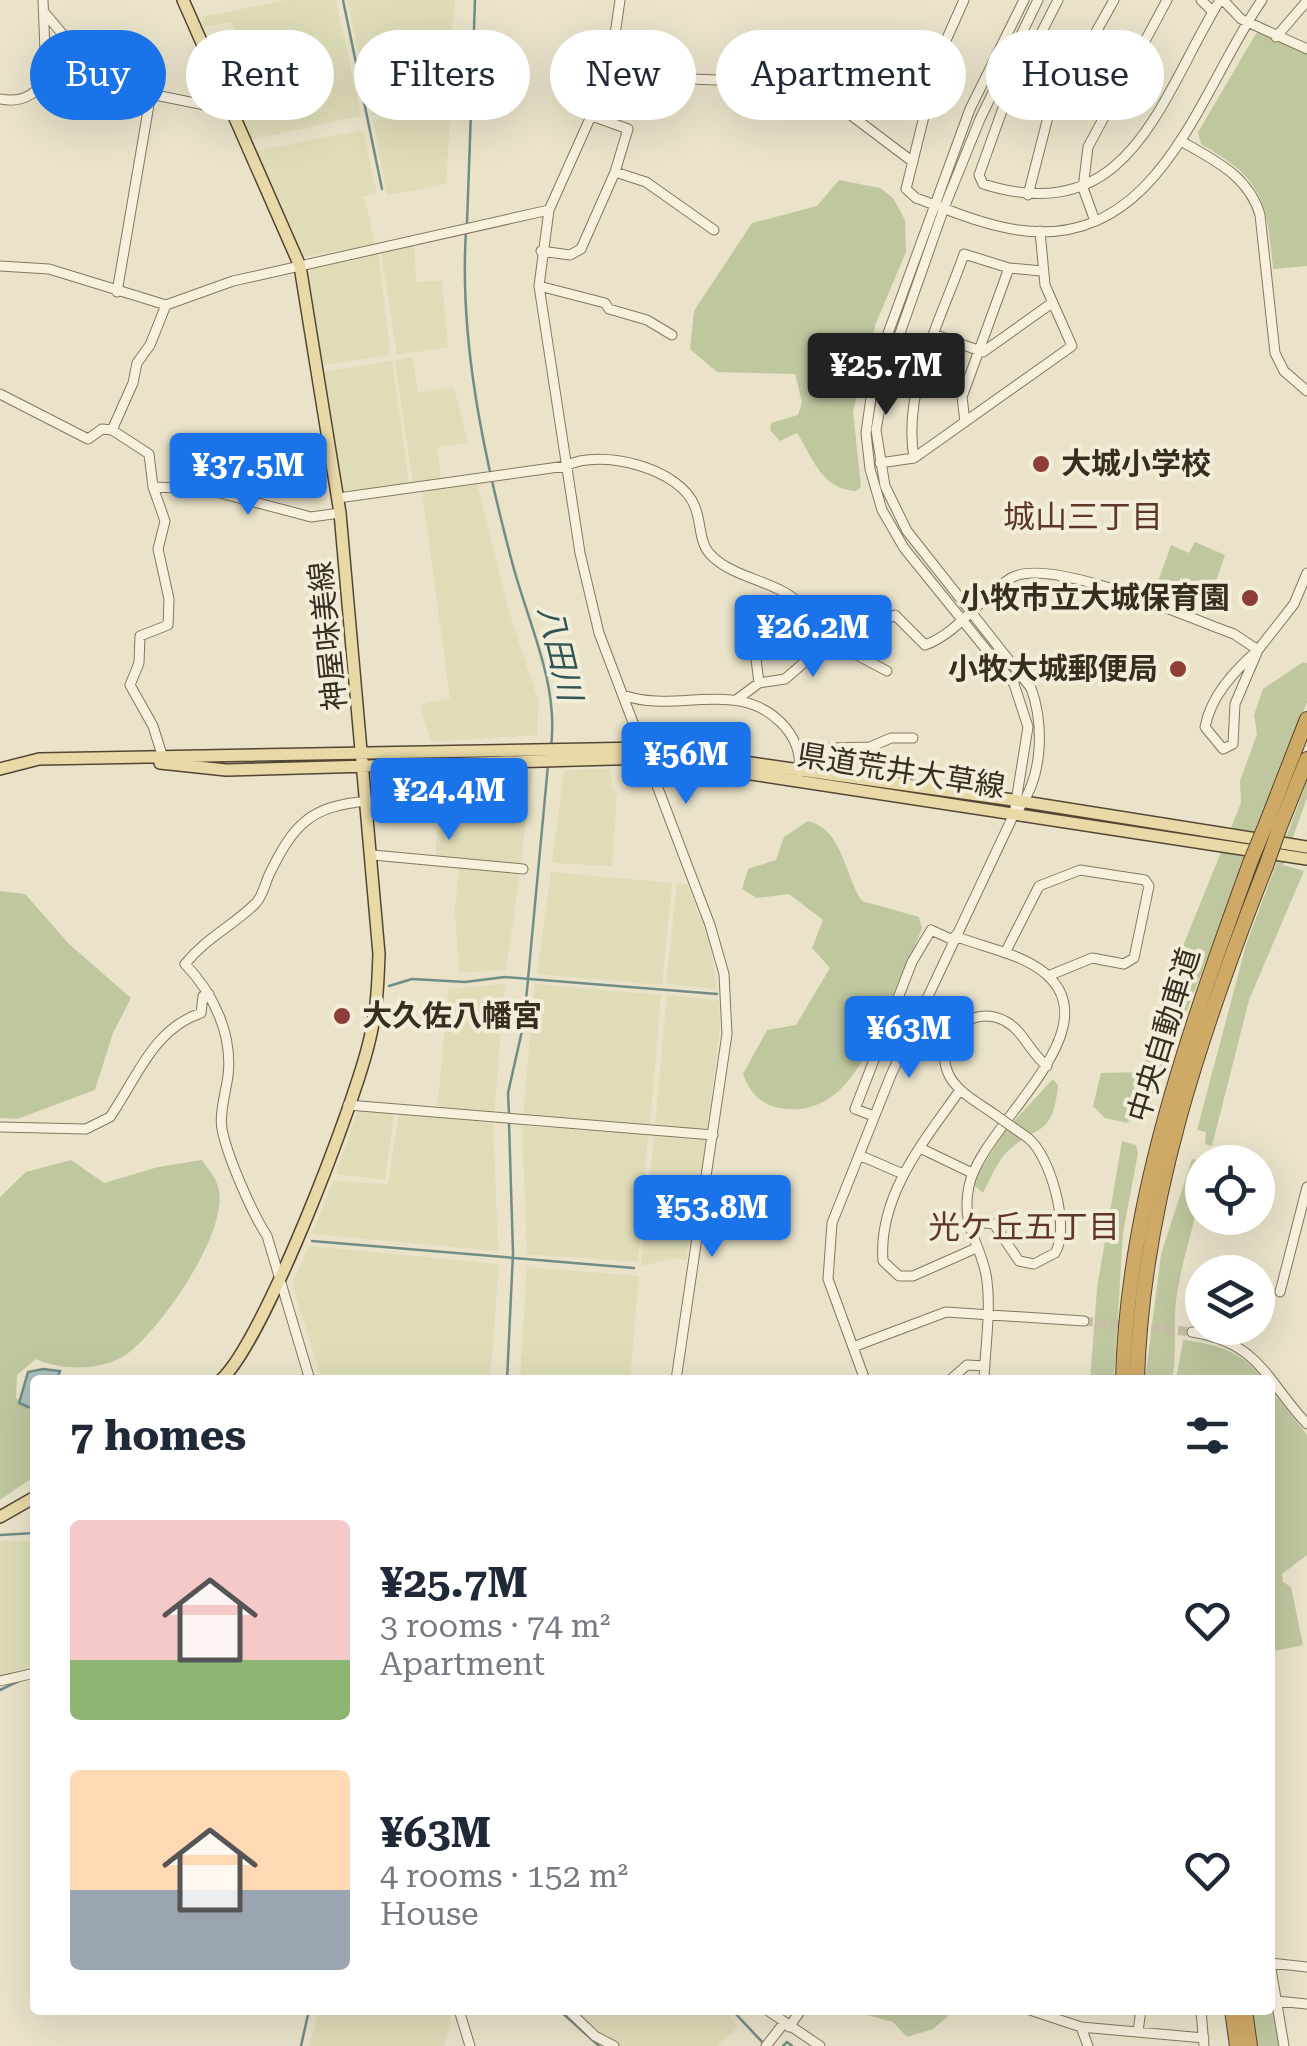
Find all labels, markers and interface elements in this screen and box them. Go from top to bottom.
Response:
chip: Buy [30,30,166,120]
chip: Rent [186,30,334,120]
chip: Filters [354,30,530,120]
chip: New [550,30,696,120]
chip: Apartment [716,30,966,120]
chip: House [986,30,1164,120]
pin: ¥25.7M [805,333,967,418]
text: ¥25.7M [830,346,942,384]
pin: ¥37.5M [167,433,329,518]
text: ¥37.5M [192,446,304,484]
place label: 大城小学校 [1061,446,1211,481]
marker: 大城小学校 [1030,453,1052,475]
district label: 城山三丁目 [1003,498,1163,536]
street label: 神屋味美線 [302,560,353,712]
place label: 小牧市立大城保育園 [960,580,1230,615]
marker: 小牧市立大城保育園 [1239,587,1261,609]
pin: ¥26.2M [732,595,894,680]
water label: 八田川 [531,602,590,707]
text: ¥26.2M [757,608,869,646]
place label: 小牧大城郵便局 [948,651,1158,686]
marker: 小牧大城郵便局 [1167,658,1189,680]
pin: ¥56M [627,722,745,807]
text: ¥56M [644,735,728,773]
street label: 県道荒井大草線 [795,737,1008,804]
pin: ¥24.4M [368,758,530,843]
text: ¥24.4M [393,771,505,809]
street label: 中央自動車道 [1120,944,1207,1126]
pin: ¥63M [850,996,968,1081]
place label: 大久佐八幡宮 [362,998,542,1033]
marker: 大久佐八幡宮 [331,1005,353,1027]
text: ¥63M [867,1009,951,1047]
map controls [1185,1145,1275,1345]
button: locate [1185,1145,1275,1235]
pin: ¥53.8M [631,1175,793,1260]
text: ¥53.8M [656,1188,768,1226]
district label: 光ケ丘五丁目 [928,1208,1120,1246]
button: layers [1185,1255,1275,1345]
icon: filters [1180,1408,1235,1463]
text: 7 homes [70,1411,246,1460]
text: ¥25.7M [380,1558,528,1607]
icon: home [150,1560,270,1680]
icon: heart [1180,1593,1235,1648]
text: 3 rooms · 74 m² [380,1607,610,1645]
text: Apartment [380,1645,545,1683]
text: ¥63M [380,1808,491,1857]
icon: home [150,1810,270,1930]
icon: heart [1180,1843,1235,1898]
text: 4 rooms · 152 m² [380,1857,628,1895]
text: House [380,1895,479,1933]

